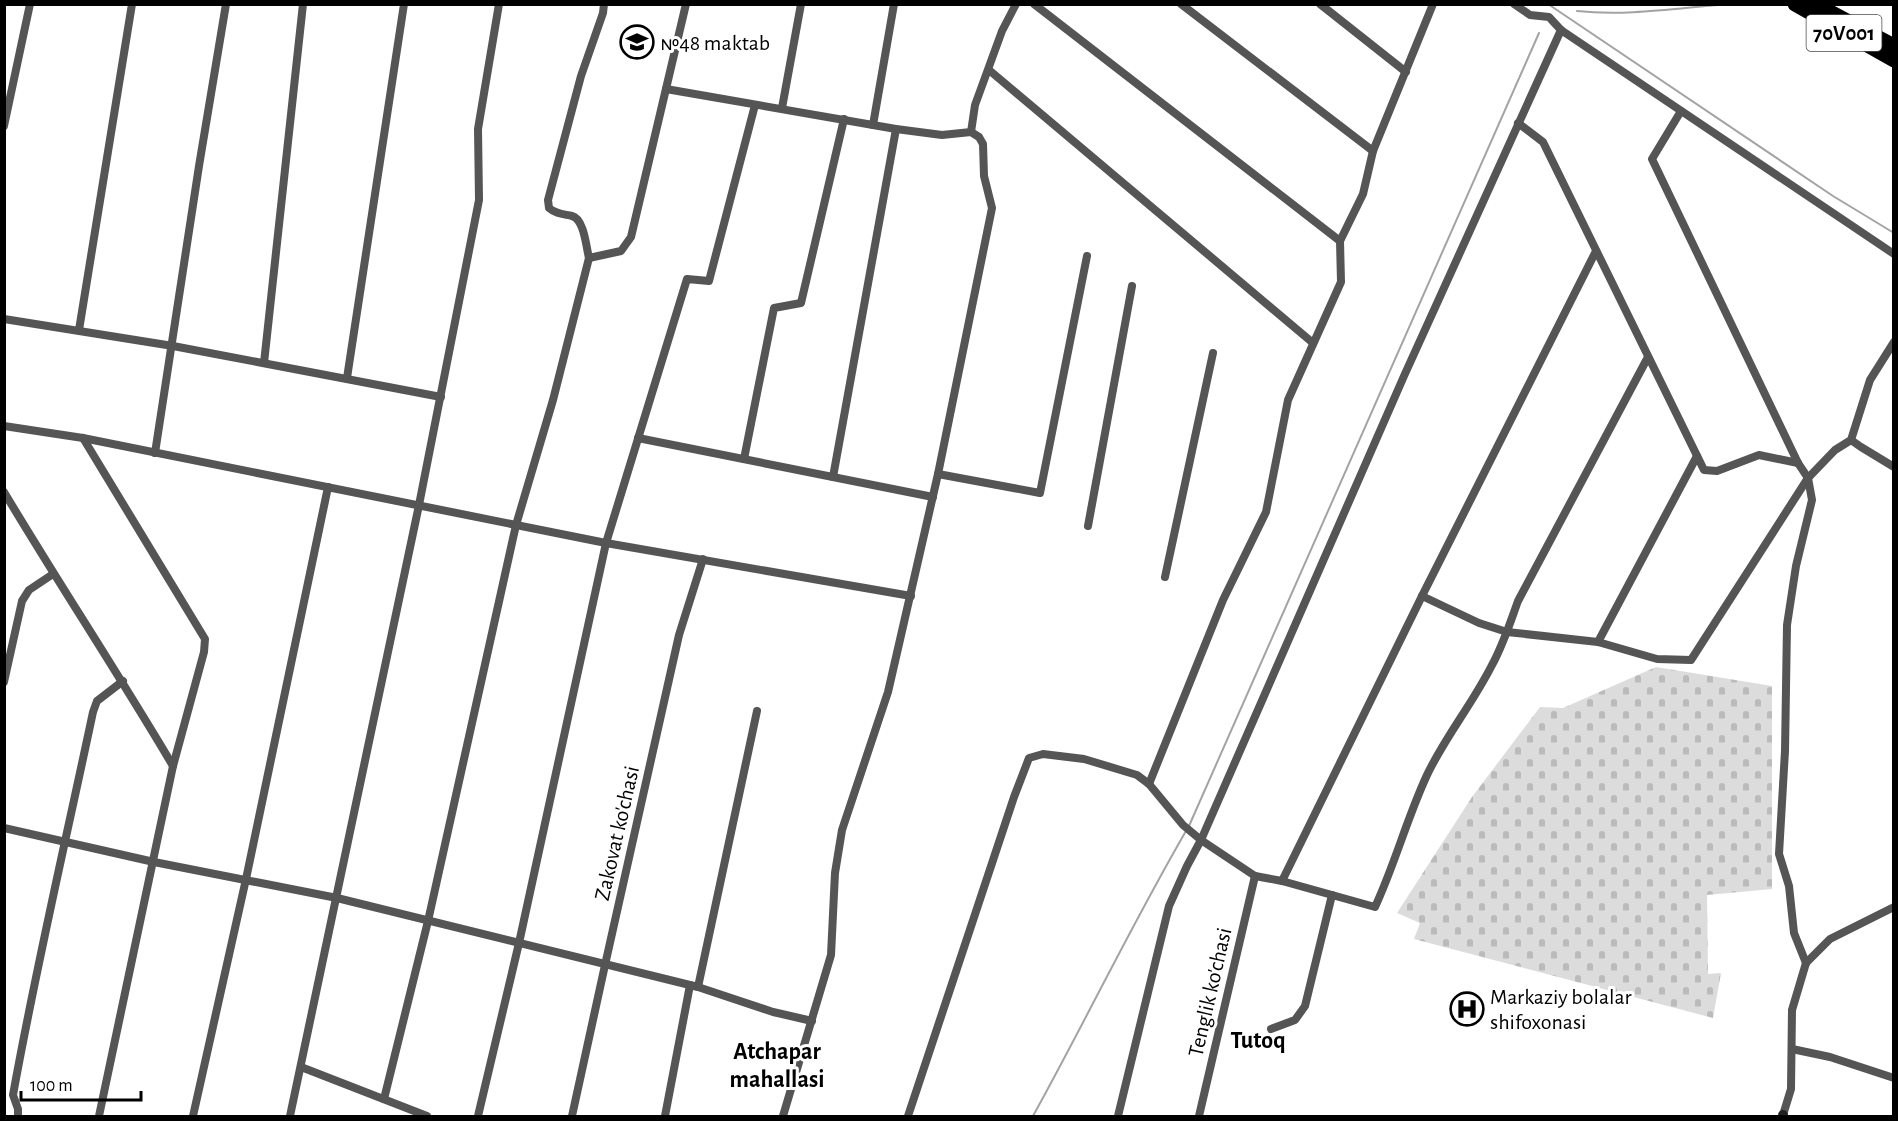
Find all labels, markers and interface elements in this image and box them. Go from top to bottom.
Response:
road number: 70V001 [1806,15,1882,51]
school or university icon: №48 maktab [619,24,655,60]
place label: №48 maktab [660,32,770,54]
street label: Zakovat ko'chasi [591,764,643,903]
street label: Tenglik ko'chasi [1184,926,1235,1059]
place label: Markaziy bolalar shifoxonasi [1490,986,1632,1033]
hospital icon: Markaziy bolalar shifoxonasi [1449,991,1485,1027]
district label: Tutoq [1230,1029,1286,1053]
district label: Atchapar mahallasi [730,1040,824,1092]
scale bar [21,1064,141,1102]
text: 100 m [30,1077,73,1095]

